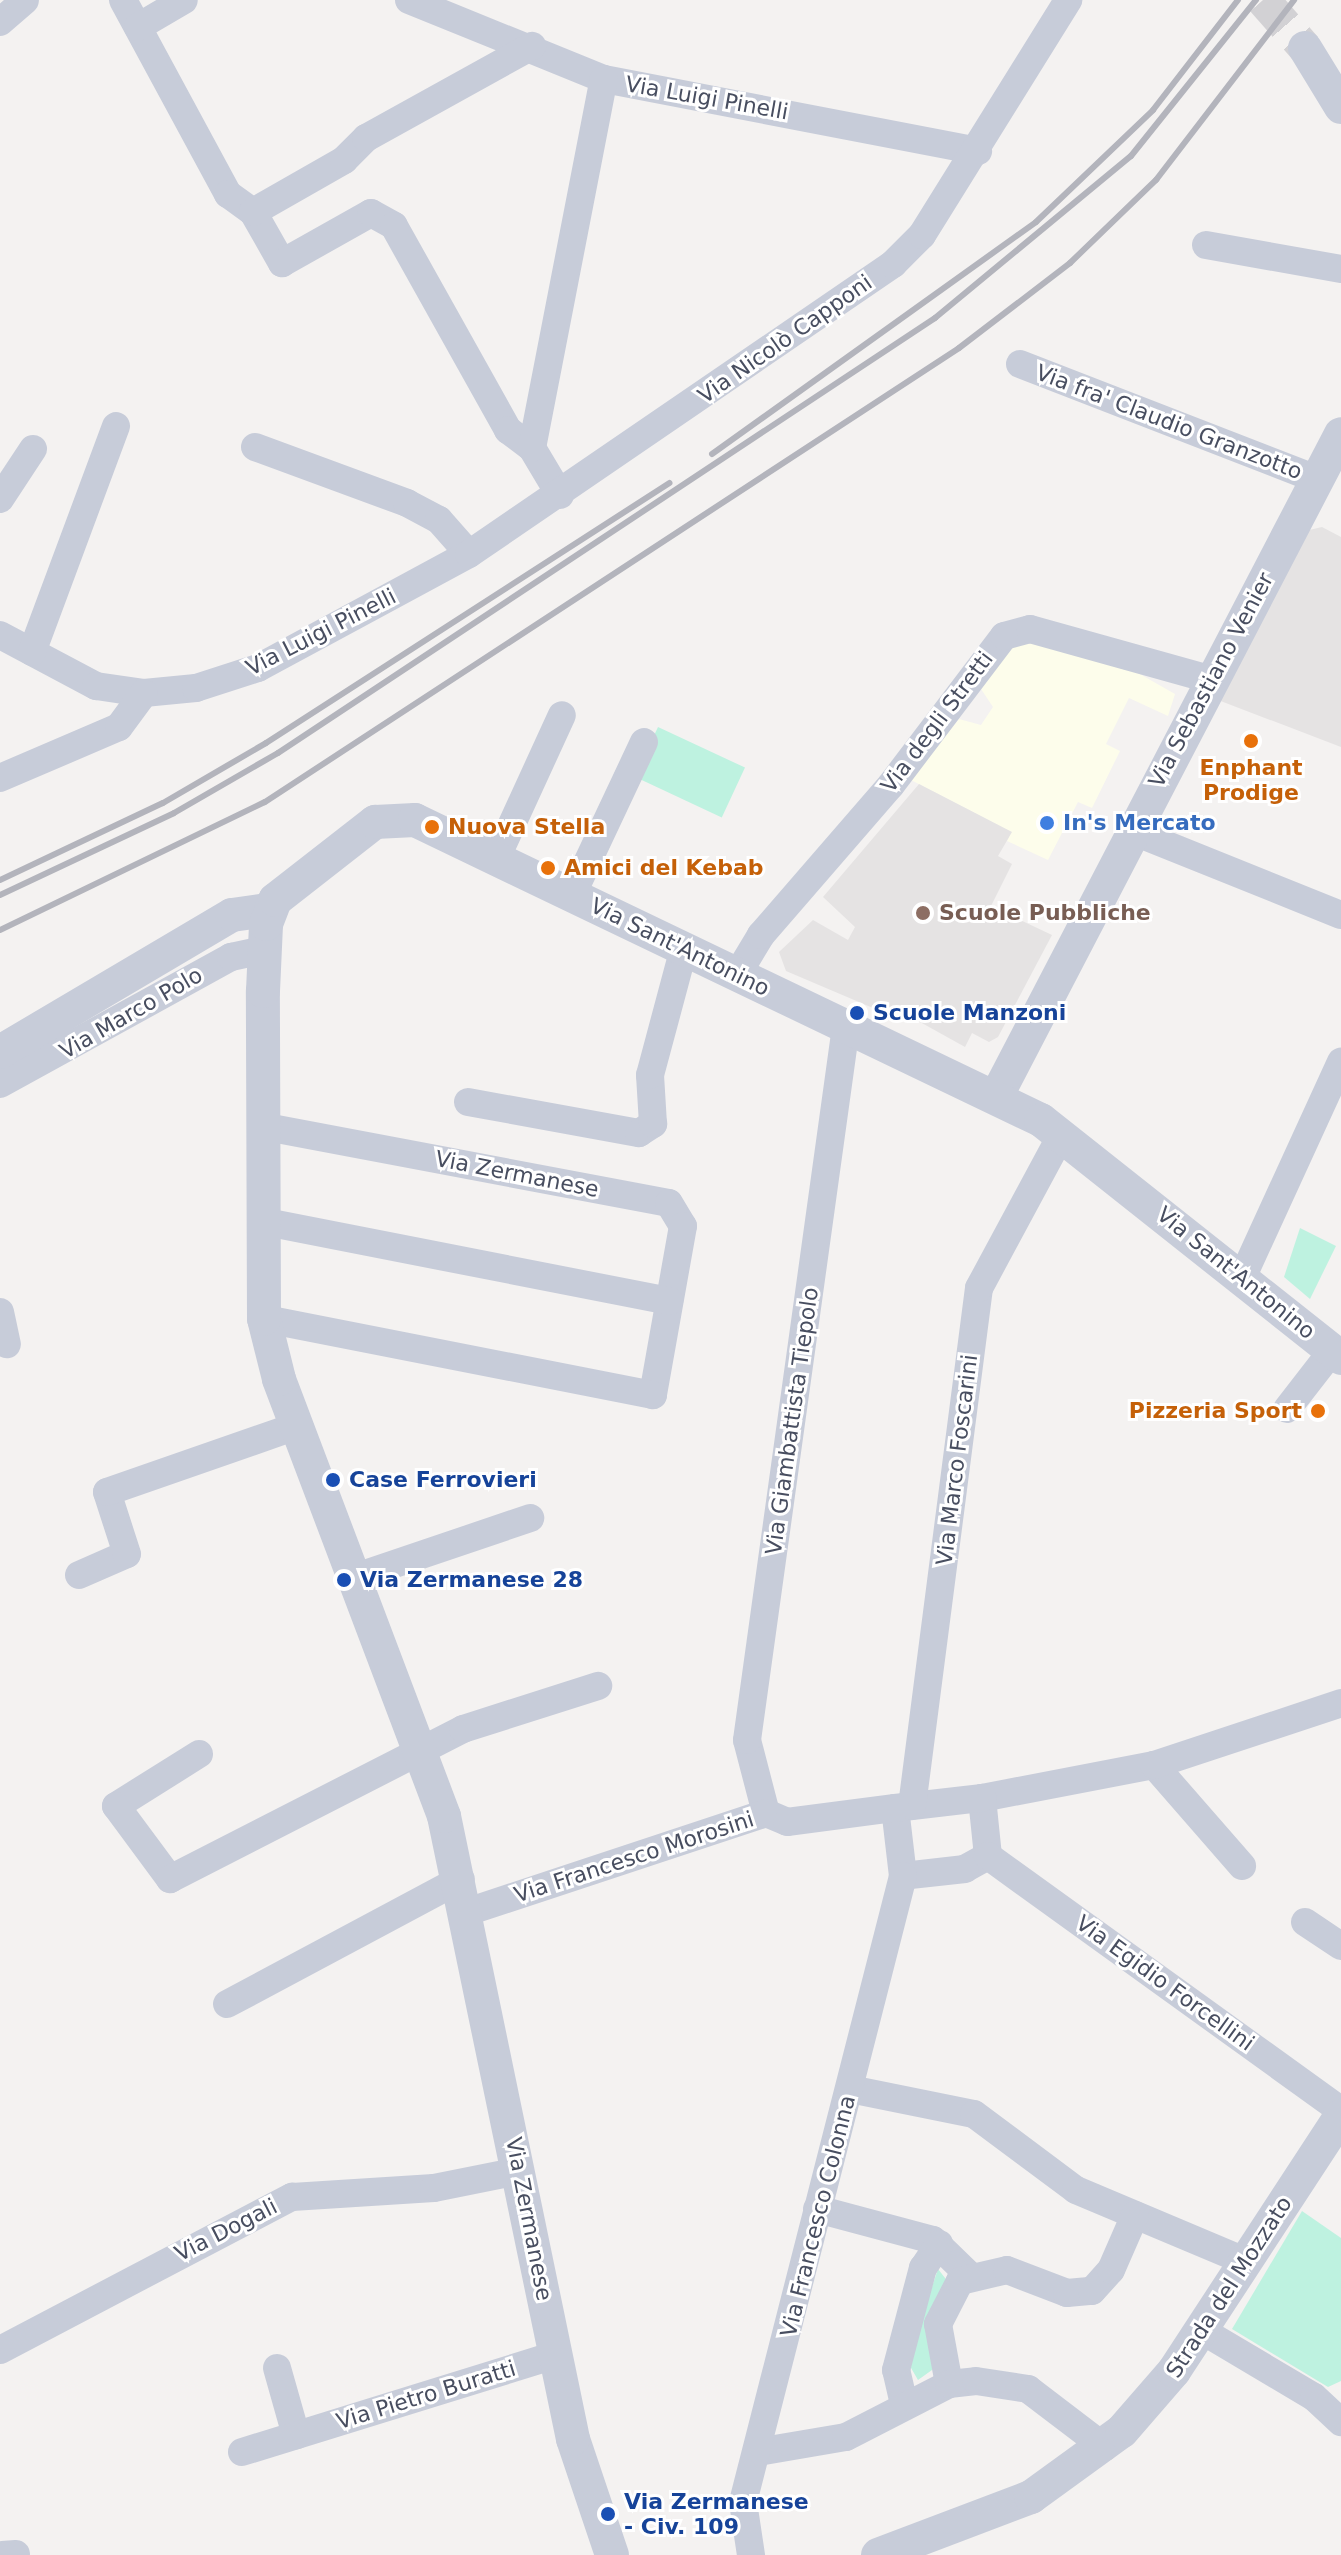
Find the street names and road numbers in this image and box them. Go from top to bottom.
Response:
street label: Via Luigi Pinelli [624,71,790,125]
street label: Via Nicolò Capponi [693,269,877,409]
street label: Via fra' Claudio Granzotto [1032,359,1306,485]
street label: Via Sebastiano Venier [1143,568,1279,792]
street label: Via Luigi Pinelli [242,583,400,681]
street label: Via degli Stretti [875,646,999,798]
street label: Via Sant'Antonino [586,892,774,1002]
street label: Via Marco Polo [55,962,207,1064]
street label: Via Zermanese [433,1145,601,1203]
street label: Via Sant'Antonino [1152,1201,1320,1345]
street label: Via Giambattista Tiepolo [760,1285,824,1557]
street label: Via Marco Foscarini [931,1353,983,1567]
street label: Via Francesco Morosini [511,1806,757,1908]
street label: Via Egidio Forcellini [1071,1910,1259,2056]
street label: Via Francesco Colonna [775,2092,861,2340]
street label: Via Zermanese [500,2135,558,2303]
street label: Strada del Mozzato [1160,2191,1298,2383]
street label: Via Dogali [170,2193,282,2267]
street label: Via Pietro Buratti [333,2355,519,2435]

